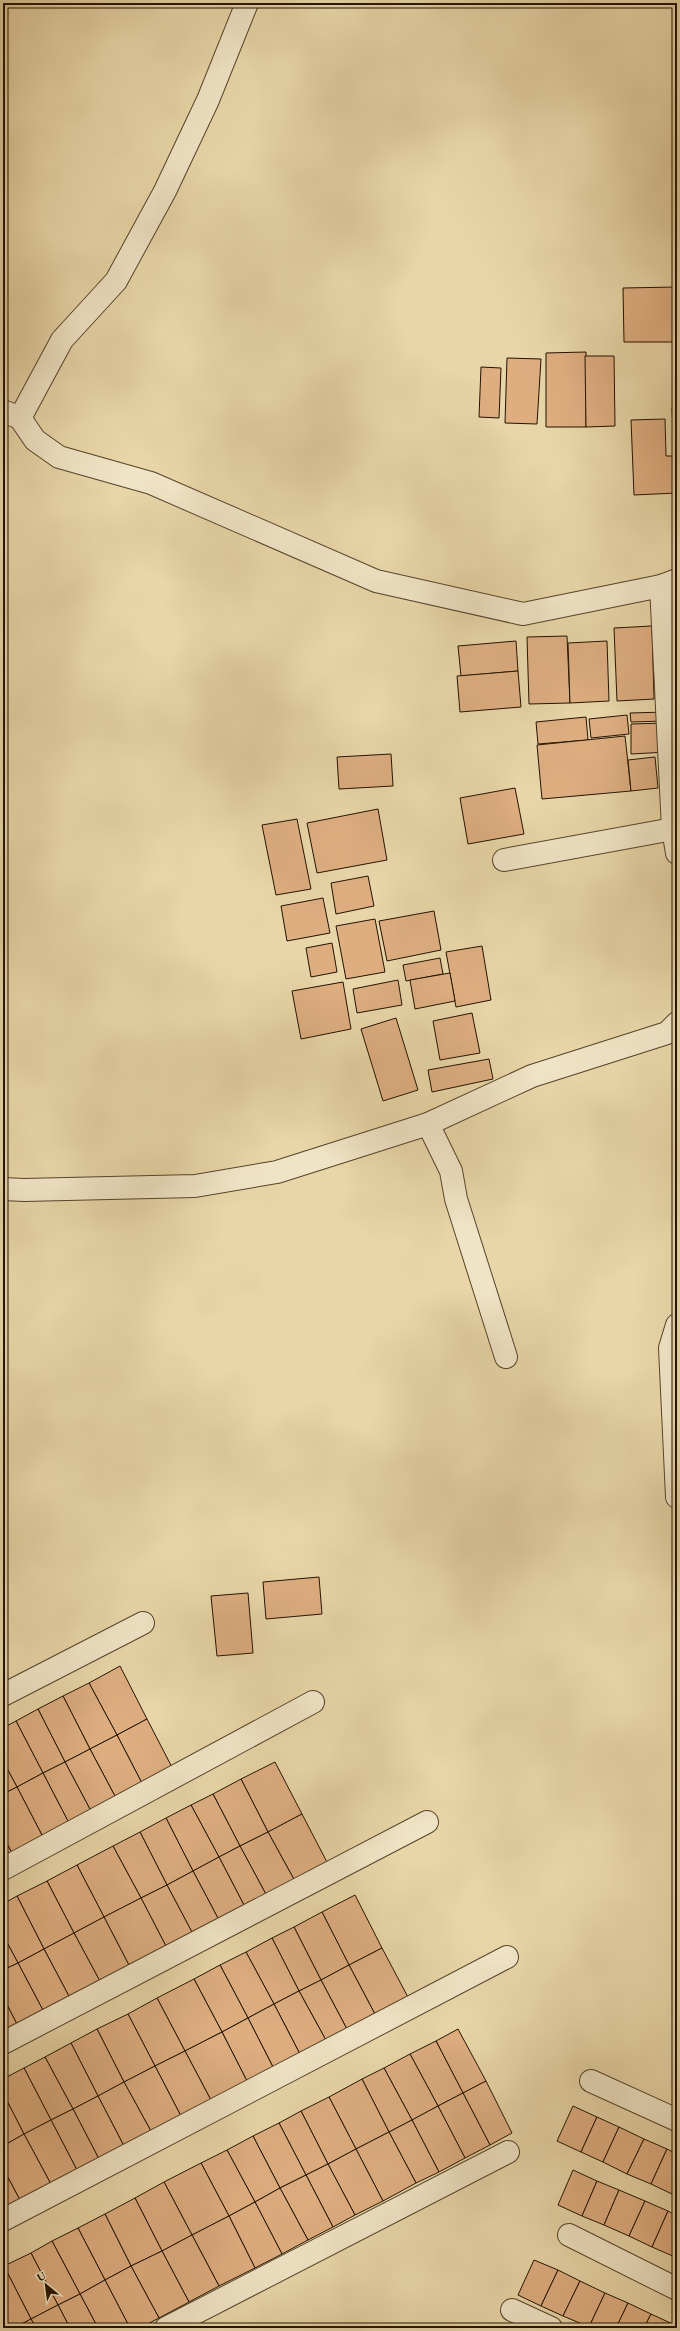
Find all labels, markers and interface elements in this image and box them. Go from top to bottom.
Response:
north arrow [26,2265,66,2305]
text: U [34,2268,49,2284]

